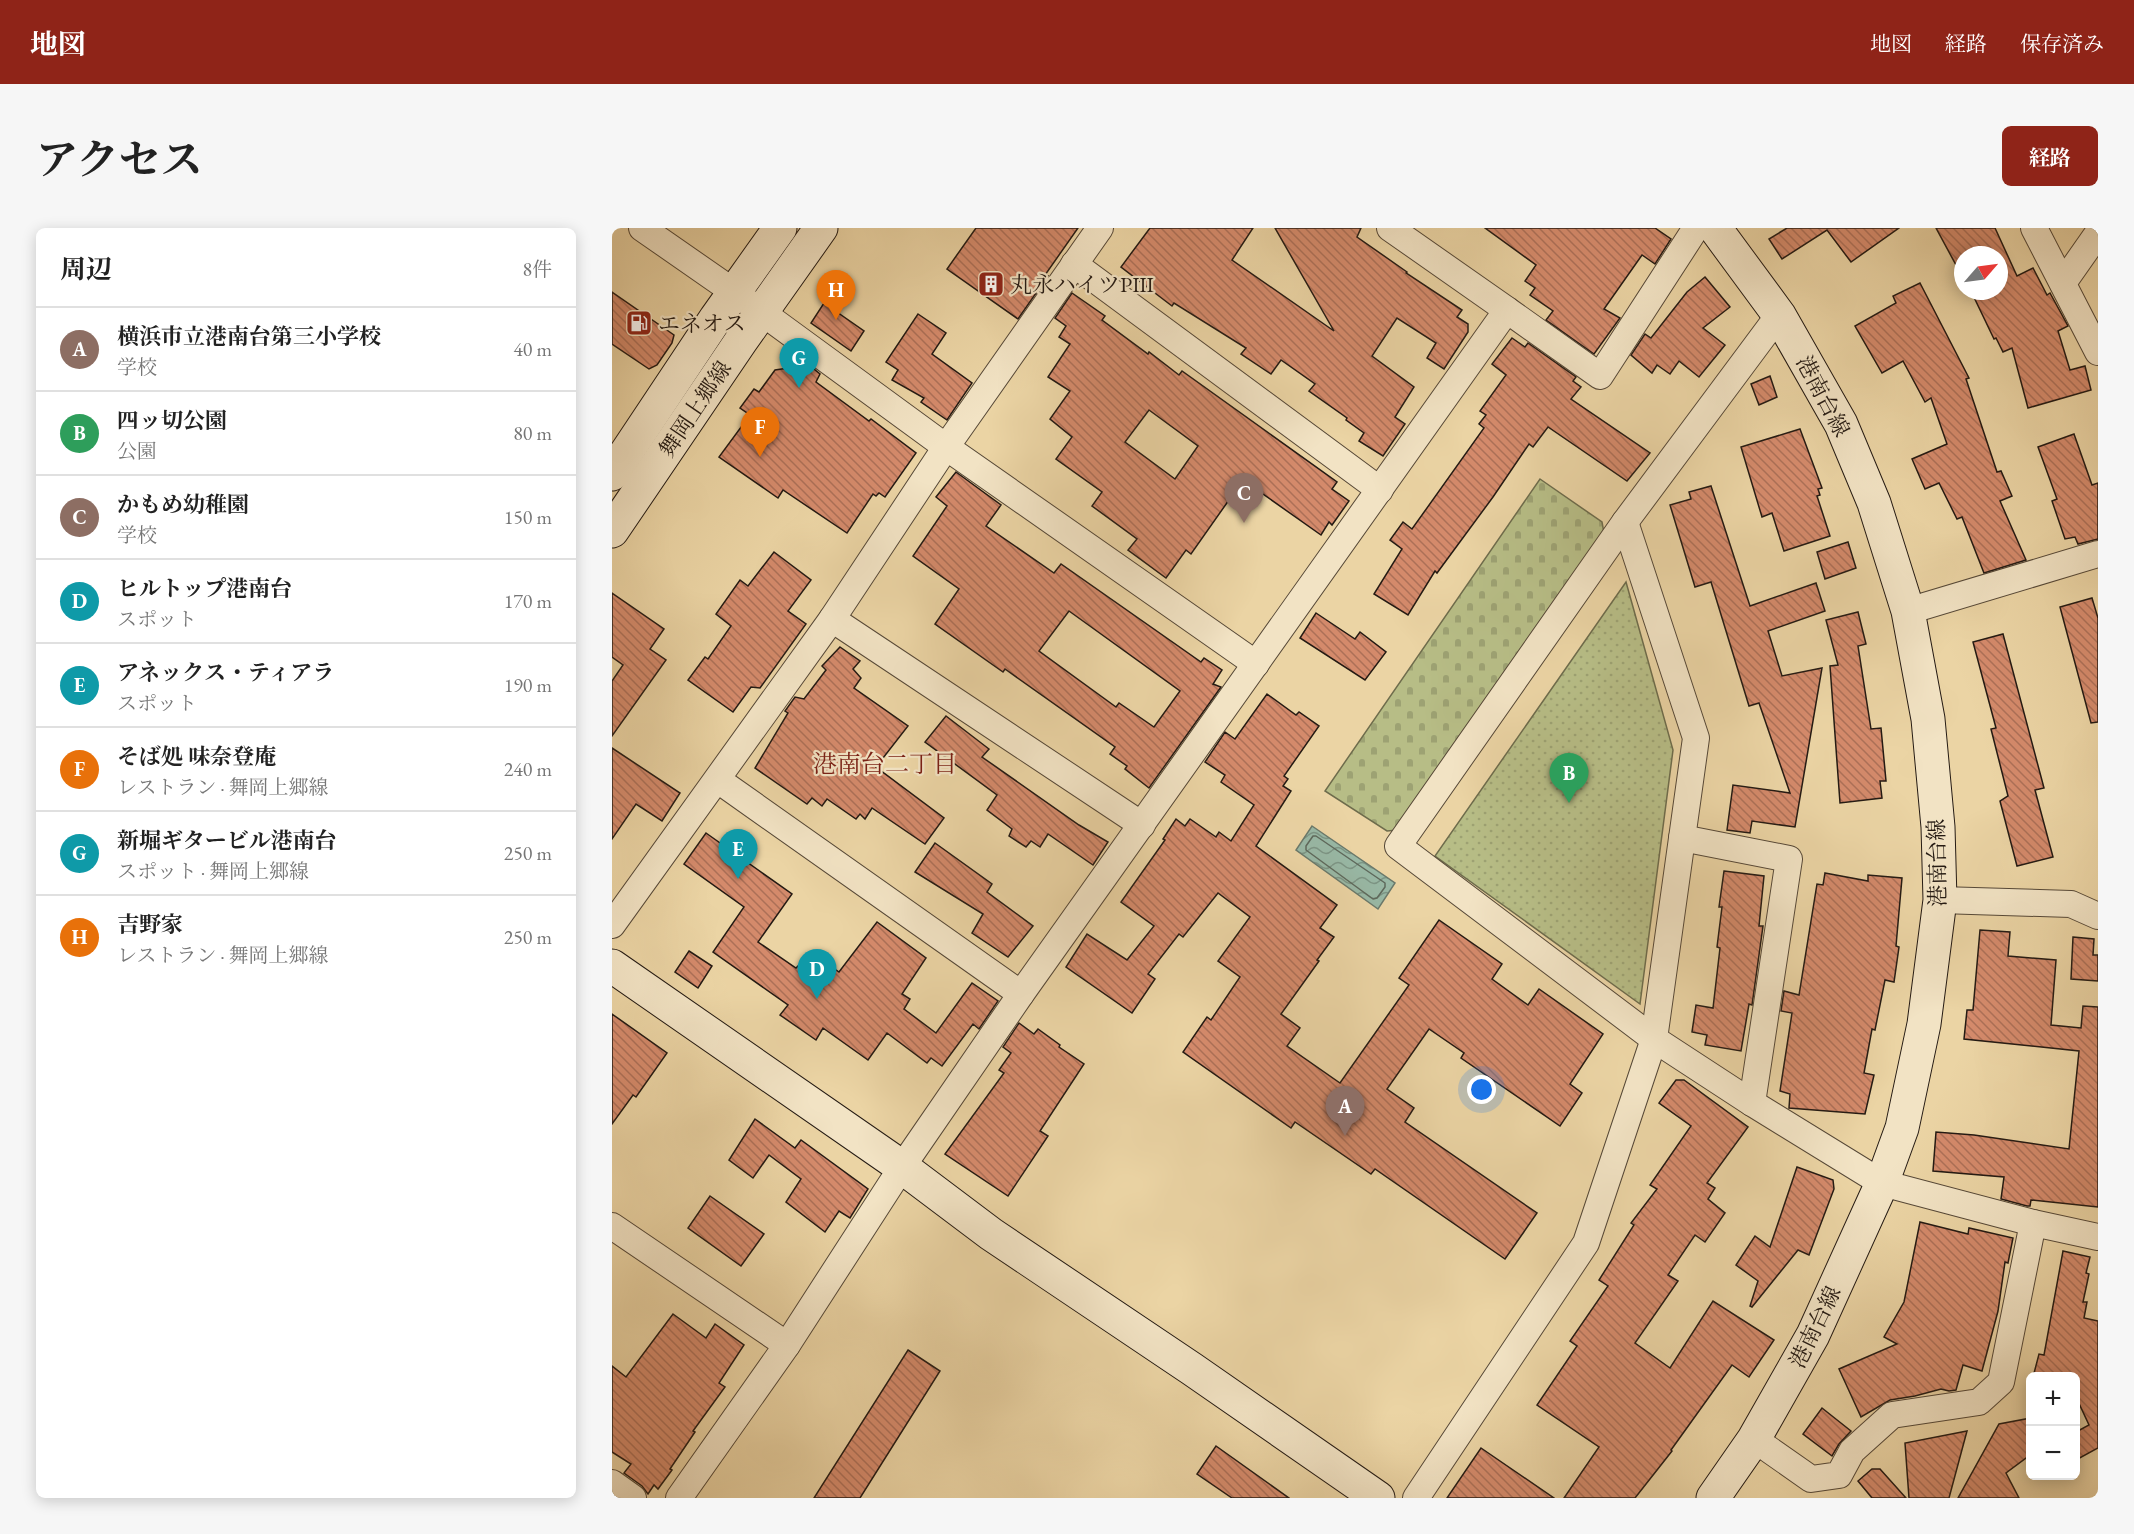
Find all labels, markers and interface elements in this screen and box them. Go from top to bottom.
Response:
text: 地図 [30,26,86,62]
text: 地図 [1870,30,1912,57]
text: 経路 [1945,30,1987,57]
text: 保存済み [2020,30,2104,57]
button: 経路 [2002,126,2098,186]
text: アクセス [36,132,203,187]
north arrow [1954,246,2008,300]
text: 周辺 [60,252,112,286]
text: 8件 [522,256,552,282]
building icon: 丸永ハイツPⅢ [976,269,1006,299]
pin: H [816,270,856,320]
place label: 丸永ハイツPⅢ [1010,270,1154,299]
fuel station icon: エネオス [624,308,654,338]
place label: エネオス [658,309,746,338]
text: 横浜市立港南台第三小学校 [117,322,381,351]
text: A [72,336,87,362]
text: 40 m [513,336,552,362]
pin: G [780,338,819,388]
street label: 港南台線 [1790,350,1856,442]
text: 学校 [117,354,157,380]
street label: 舞岡上郷線 [652,355,738,463]
text: 四ッ切公園 [117,406,227,435]
pin: F [740,408,780,457]
text: B [73,420,86,446]
text: 80 m [513,420,552,446]
text: 公園 [117,438,157,464]
pin: C [1224,474,1264,523]
text: かもめ幼稚園 [117,490,249,519]
text: C [72,504,87,530]
text: 150 m [504,504,552,530]
text: 学校 [117,522,157,548]
text: ヒルトップ港南台 [117,574,292,603]
text: D [72,588,87,614]
text: 170 m [504,588,552,614]
text: スポット [117,606,197,632]
text: アネックス・ティアラ [117,658,334,687]
text: E [74,672,85,698]
text: 190 m [504,672,552,698]
text: スポット [117,690,197,716]
text: そば処 味奈登庵 [117,742,276,771]
district label: 港南台二丁目 [813,748,957,779]
pin: B [1550,754,1588,803]
text: F [74,756,85,782]
text: 240 m [504,756,552,782]
text: レストラン · 舞岡上郷線 [117,774,328,800]
street label: 港南台線 [1922,819,1952,907]
text: 新堀ギタービル港南台 [117,826,337,855]
pin: E [718,830,758,879]
text: G [72,840,87,866]
text: 250 m [504,840,552,866]
text: スポット · 舞岡上郷線 [117,858,309,884]
text: 吉野家 [117,910,183,939]
text: H [71,924,88,950]
text: 250 m [504,924,552,950]
text: レストラン · 舞岡上郷線 [117,942,328,968]
pin: D [798,950,836,999]
your location [1467,1075,1496,1104]
pin: A [1326,1086,1364,1136]
street label: 港南台線 [1783,1281,1847,1373]
map controls [2026,1372,2080,1480]
button: + [2026,1372,2080,1426]
button: − [2026,1426,2080,1480]

